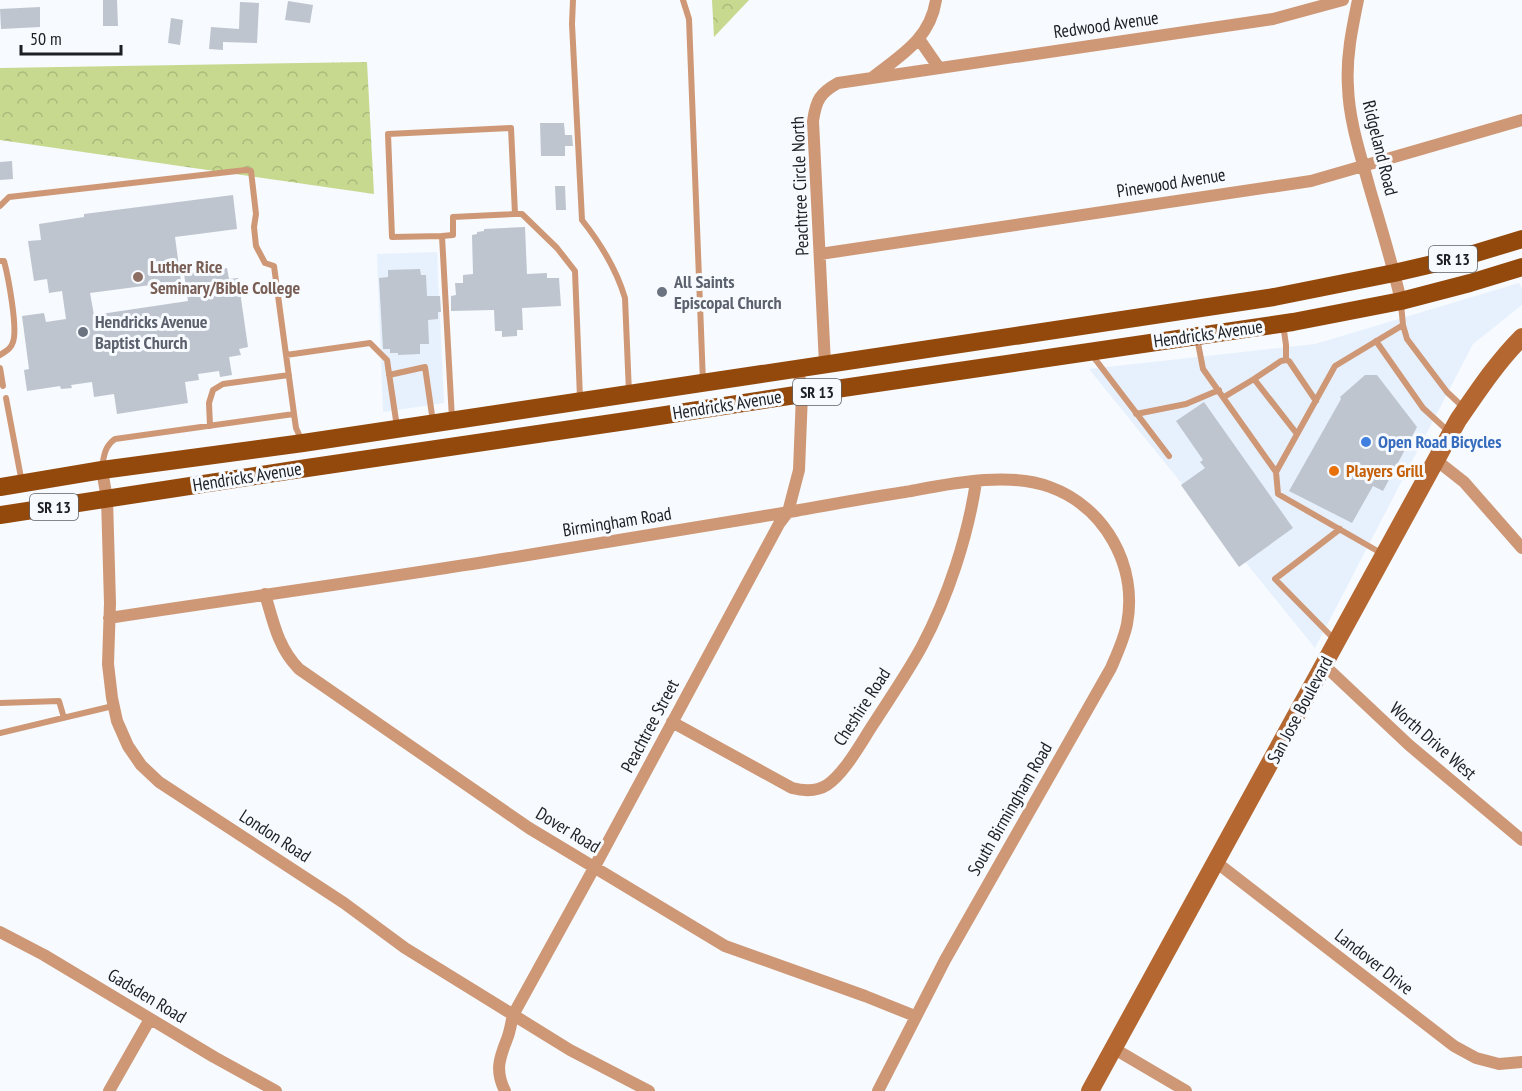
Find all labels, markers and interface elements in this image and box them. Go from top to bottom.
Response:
street label: Redwood Avenue [1052,6,1160,43]
scale bar [21,18,122,56]
text: 50 m [30,27,62,50]
street label: Ridgeland Road [1358,98,1403,198]
street label: Peachtree Circle North [786,116,813,256]
street label: Pinewood Avenue [1115,163,1227,202]
road number: SR 13 [1429,246,1477,272]
place label: Luther Rice Seminary/Bible College [150,255,300,299]
marker: Luther Rice Seminary/Bible College [131,270,145,284]
place label: All Saints Episcopal Church [673,270,782,314]
marker: All Saints Episcopal Church [655,285,669,299]
place label: Hendricks Avenue Baptist Church [95,310,208,354]
street label: Hendricks Avenue [1152,314,1264,353]
marker: Hendricks Avenue Baptist Church [76,325,90,339]
road number: SR 13 [793,379,841,405]
street label: Hendricks Avenue [671,385,783,424]
place label: Open Road Bicycles [1378,430,1502,453]
marker: Open Road Bicycles [1359,435,1373,449]
street label: Hendricks Avenue [191,457,303,496]
place label: Players Grill [1346,459,1424,482]
marker: Players Grill [1327,464,1341,478]
road number: SR 13 [30,494,78,520]
street label: Birmingham Road [561,502,673,541]
street label: San Jose Boulevard [1262,652,1337,767]
street label: Cheshire Road [828,663,895,750]
street label: Peachtree Street [615,675,684,776]
street label: Worth Drive West [1385,697,1481,785]
street label: South Birmingham Road [962,738,1057,879]
street label: Dover Road [532,801,605,858]
street label: London Road [235,804,315,867]
street label: Landover Drive [1330,924,1418,999]
street label: Gadsden Road [104,963,191,1028]

